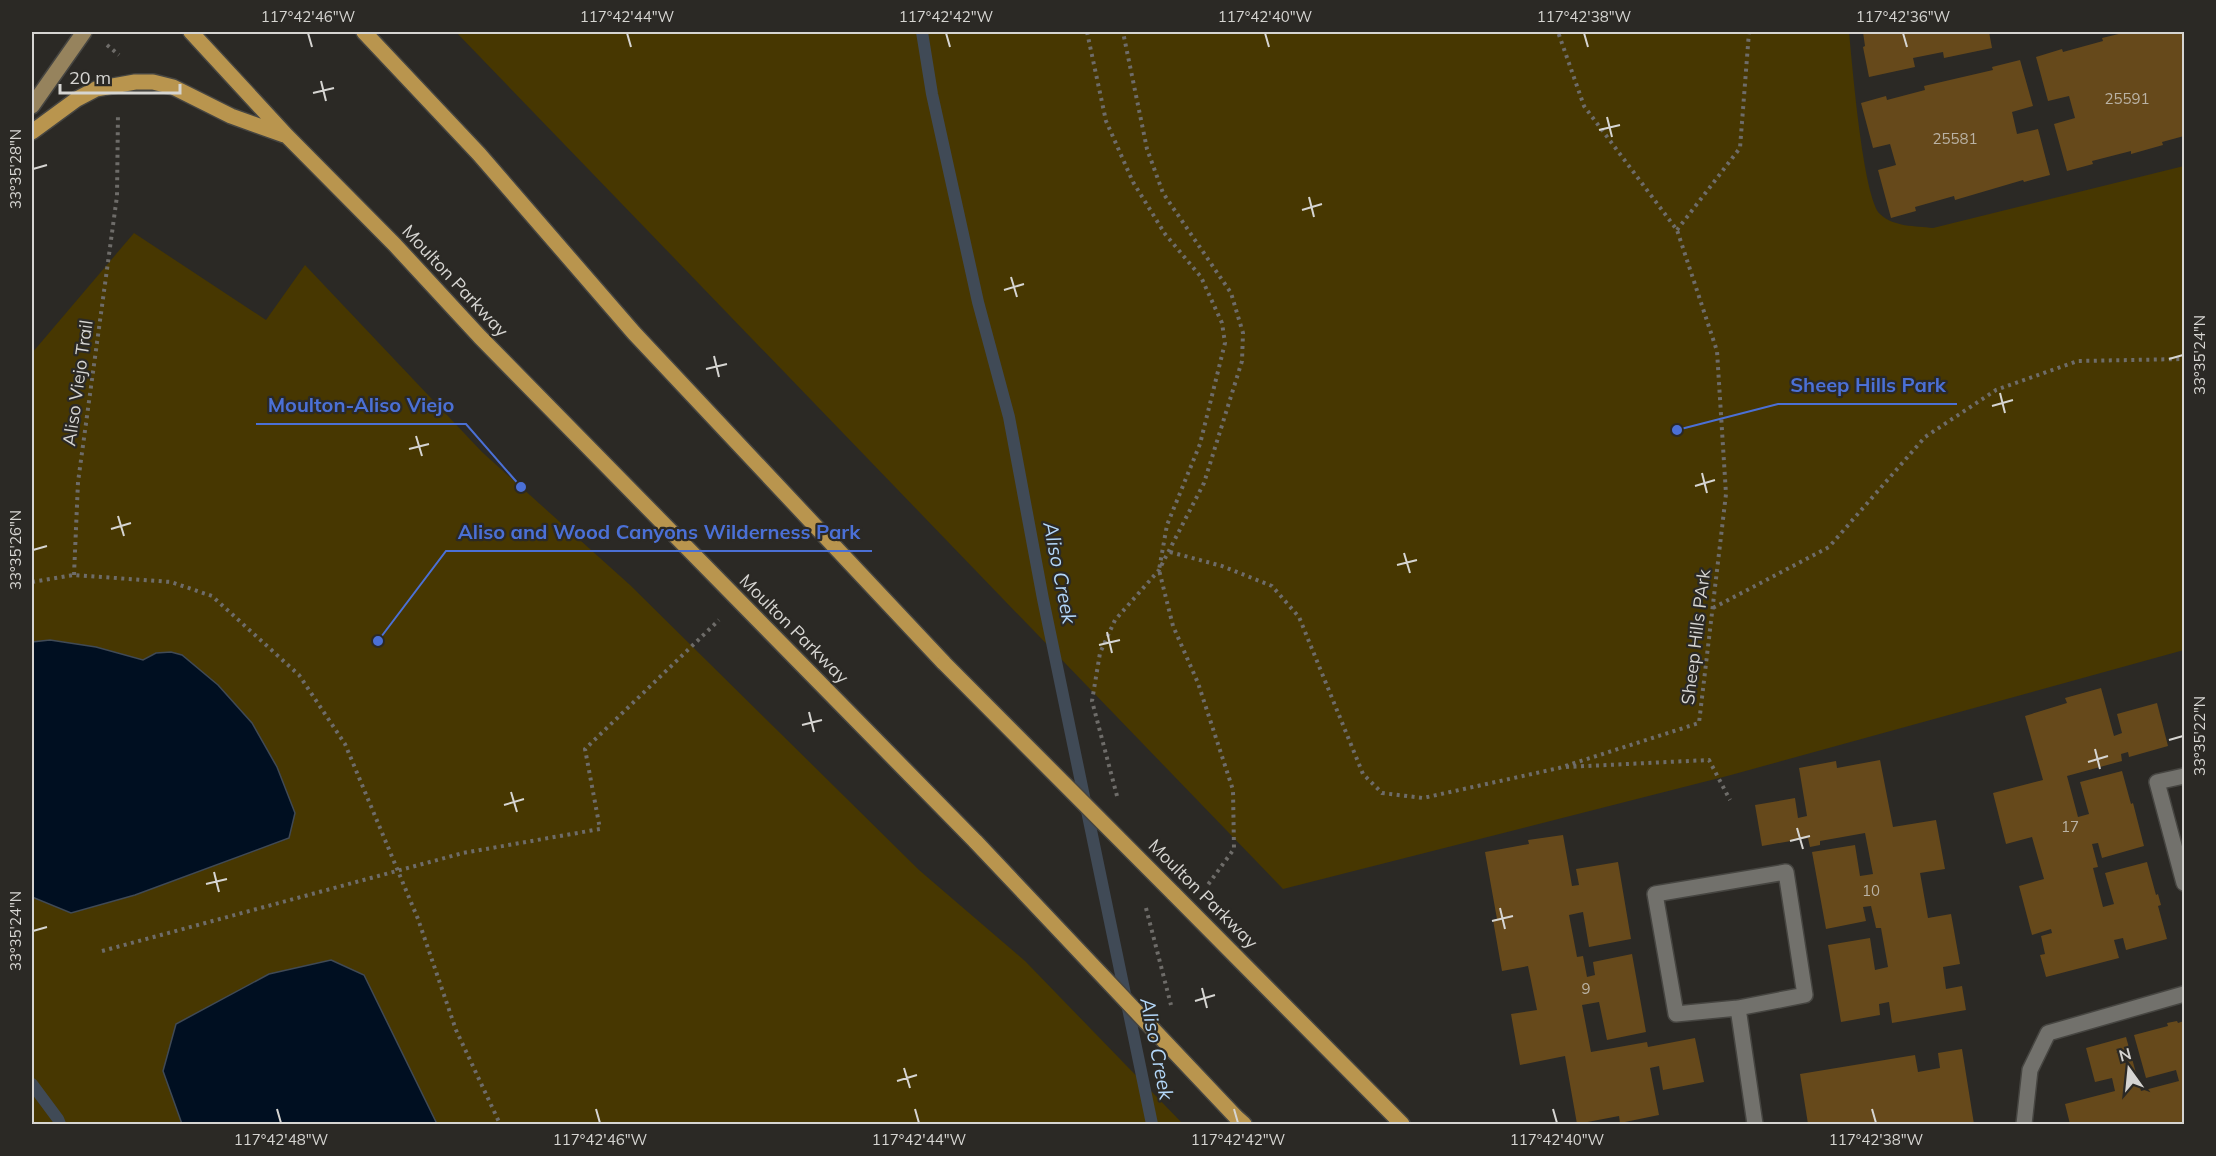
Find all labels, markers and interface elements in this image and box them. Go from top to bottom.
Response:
text: 117°42'46"W [261,7,356,26]
text: 117°42'44"W [580,7,675,26]
text: 117°42'42"W [899,7,994,26]
text: 117°42'40"W [1218,7,1313,26]
text: 117°42'38"W [1537,7,1632,26]
text: 117°42'36"W [1856,7,1951,26]
scale bar [60,57,180,95]
text: 20 m [69,66,111,89]
house number: 25591 [2104,89,2150,108]
text: 33°35'28"N [6,129,25,209]
house number: 25581 [1932,129,1978,148]
street label: Moulton Parkway [397,220,514,342]
text: 33°35'24"N [2190,315,2209,395]
street label: Aliso Viejo Trail [57,318,98,447]
callout: Sheep Hills Park [1778,366,1957,404]
text: Sheep Hills Park [1790,372,1947,397]
callout: Moulton-Aliso Viejo [256,386,466,424]
text: Moulton-Aliso Viejo [268,392,454,417]
text: 33°35'26"N [6,510,25,590]
callout: Aliso and Wood Canyons Wilderness Park [446,513,872,551]
text: Aliso and Wood Canyons Wilderness Park [458,519,861,544]
water label: Aliso Creek [1038,519,1083,627]
street label: Sheep Hills PArk [1676,567,1715,706]
street label: Moulton Parkway [735,569,854,689]
text: 33°35'22"N [2190,696,2209,776]
house number: 17 [2061,817,2079,836]
street label: Moulton Parkway [1144,834,1263,954]
house number: 10 [1862,881,1880,900]
text: 33°35'24"N [6,891,25,971]
house number: 9 [1581,979,1591,998]
water label: Aliso Creek [1135,995,1180,1103]
north arrow [2099,1039,2159,1099]
text: N [2117,1043,2134,1066]
text: 117°42'48"W [234,1130,329,1149]
text: 117°42'46"W [553,1130,648,1149]
text: 117°42'44"W [872,1130,967,1149]
text: 117°42'42"W [1191,1130,1286,1149]
text: 117°42'40"W [1510,1130,1605,1149]
text: 117°42'38"W [1829,1130,1924,1149]

